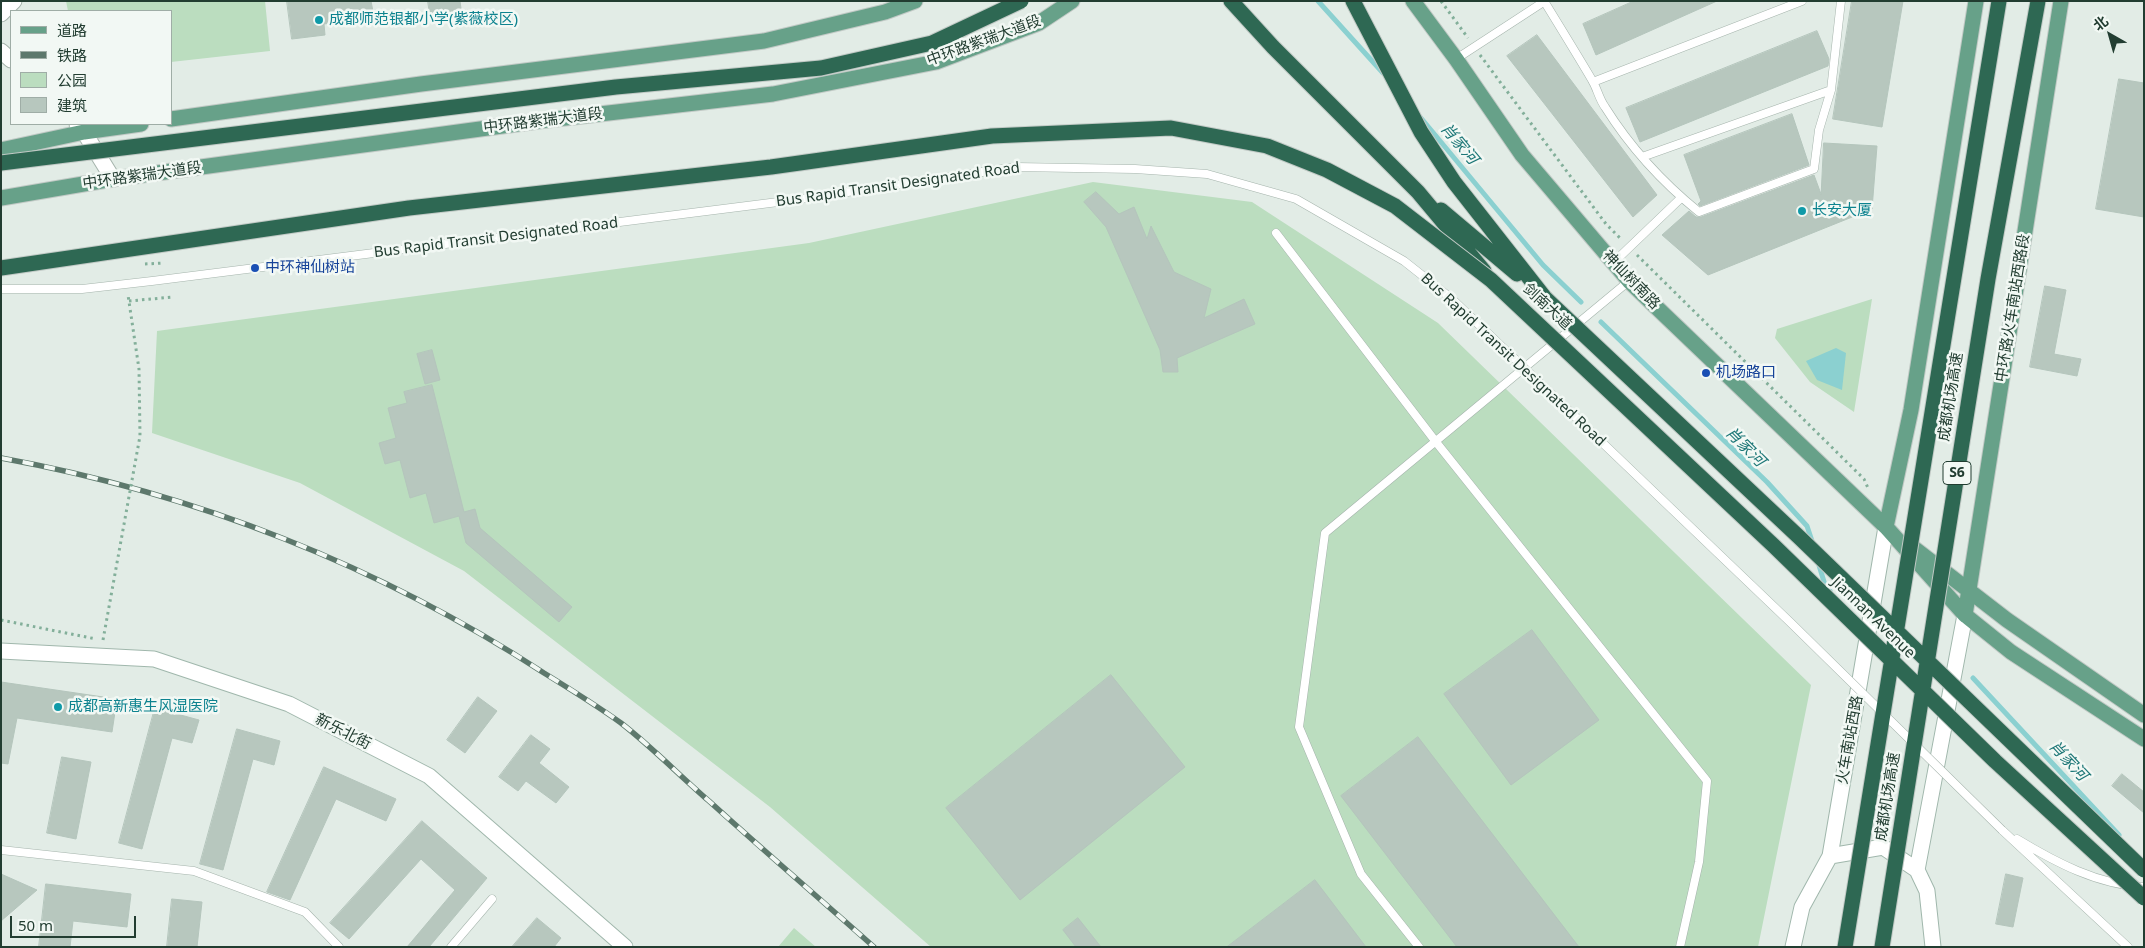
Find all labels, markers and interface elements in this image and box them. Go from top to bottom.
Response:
legend [10,10,172,125]
north arrow [2085,10,2135,60]
place label: 成都师范银都小学(紫薇校区) [329,11,518,29]
text: 北 [2089,11,2112,35]
street label: 中环路紫瑞大道段 [925,12,1043,70]
marker: 成都师范银都小学(紫薇校区) [313,14,325,26]
text: 道路 [57,20,87,40]
text: 铁路 [57,45,87,65]
text: 公园 [57,70,87,90]
text: 建筑 [57,95,87,115]
street label: 中环路紫瑞大道段 [482,105,604,137]
water label: 肖家河 [1436,119,1482,169]
street label: 中环路紫瑞大道段 [81,159,203,193]
street label: Bus Rapid Transit Designated Road [775,159,1021,211]
place label: 长安大厦 [1812,202,1872,220]
marker: 长安大厦 [1796,205,1808,217]
street label: Bus Rapid Transit Designated Road [373,214,619,262]
street label: 中环路火车南站西路段 [1992,233,2034,383]
street label: 神仙树南路 [1598,247,1664,313]
place label: 中环神仙树站 [265,259,355,277]
marker: 中环神仙树站 [249,262,261,274]
street label: Bus Rapid Transit Designated Road [1417,270,1609,450]
street label: 剑南大道 [1519,280,1575,334]
street label: 成都机场高速 [1935,351,1967,443]
place label: 机场路口 [1716,364,1776,382]
marker: 机场路口 [1700,367,1712,379]
water label: 肖家河 [1721,423,1769,471]
road number: S6 [1943,462,1971,484]
street label: Jiannan Avenue [1827,574,1919,662]
street label: 火车南站西路 [1833,694,1867,786]
place label: 成都高新惠生风湿医院 [68,698,218,716]
marker: 成都高新惠生风湿医院 [52,701,64,713]
street label: 新乐北街 [312,710,374,754]
water label: 肖家河 [2045,737,2091,785]
street label: 成都机场高速 [1872,751,1904,843]
scale bar [12,906,139,938]
text: 50 m [18,915,53,935]

